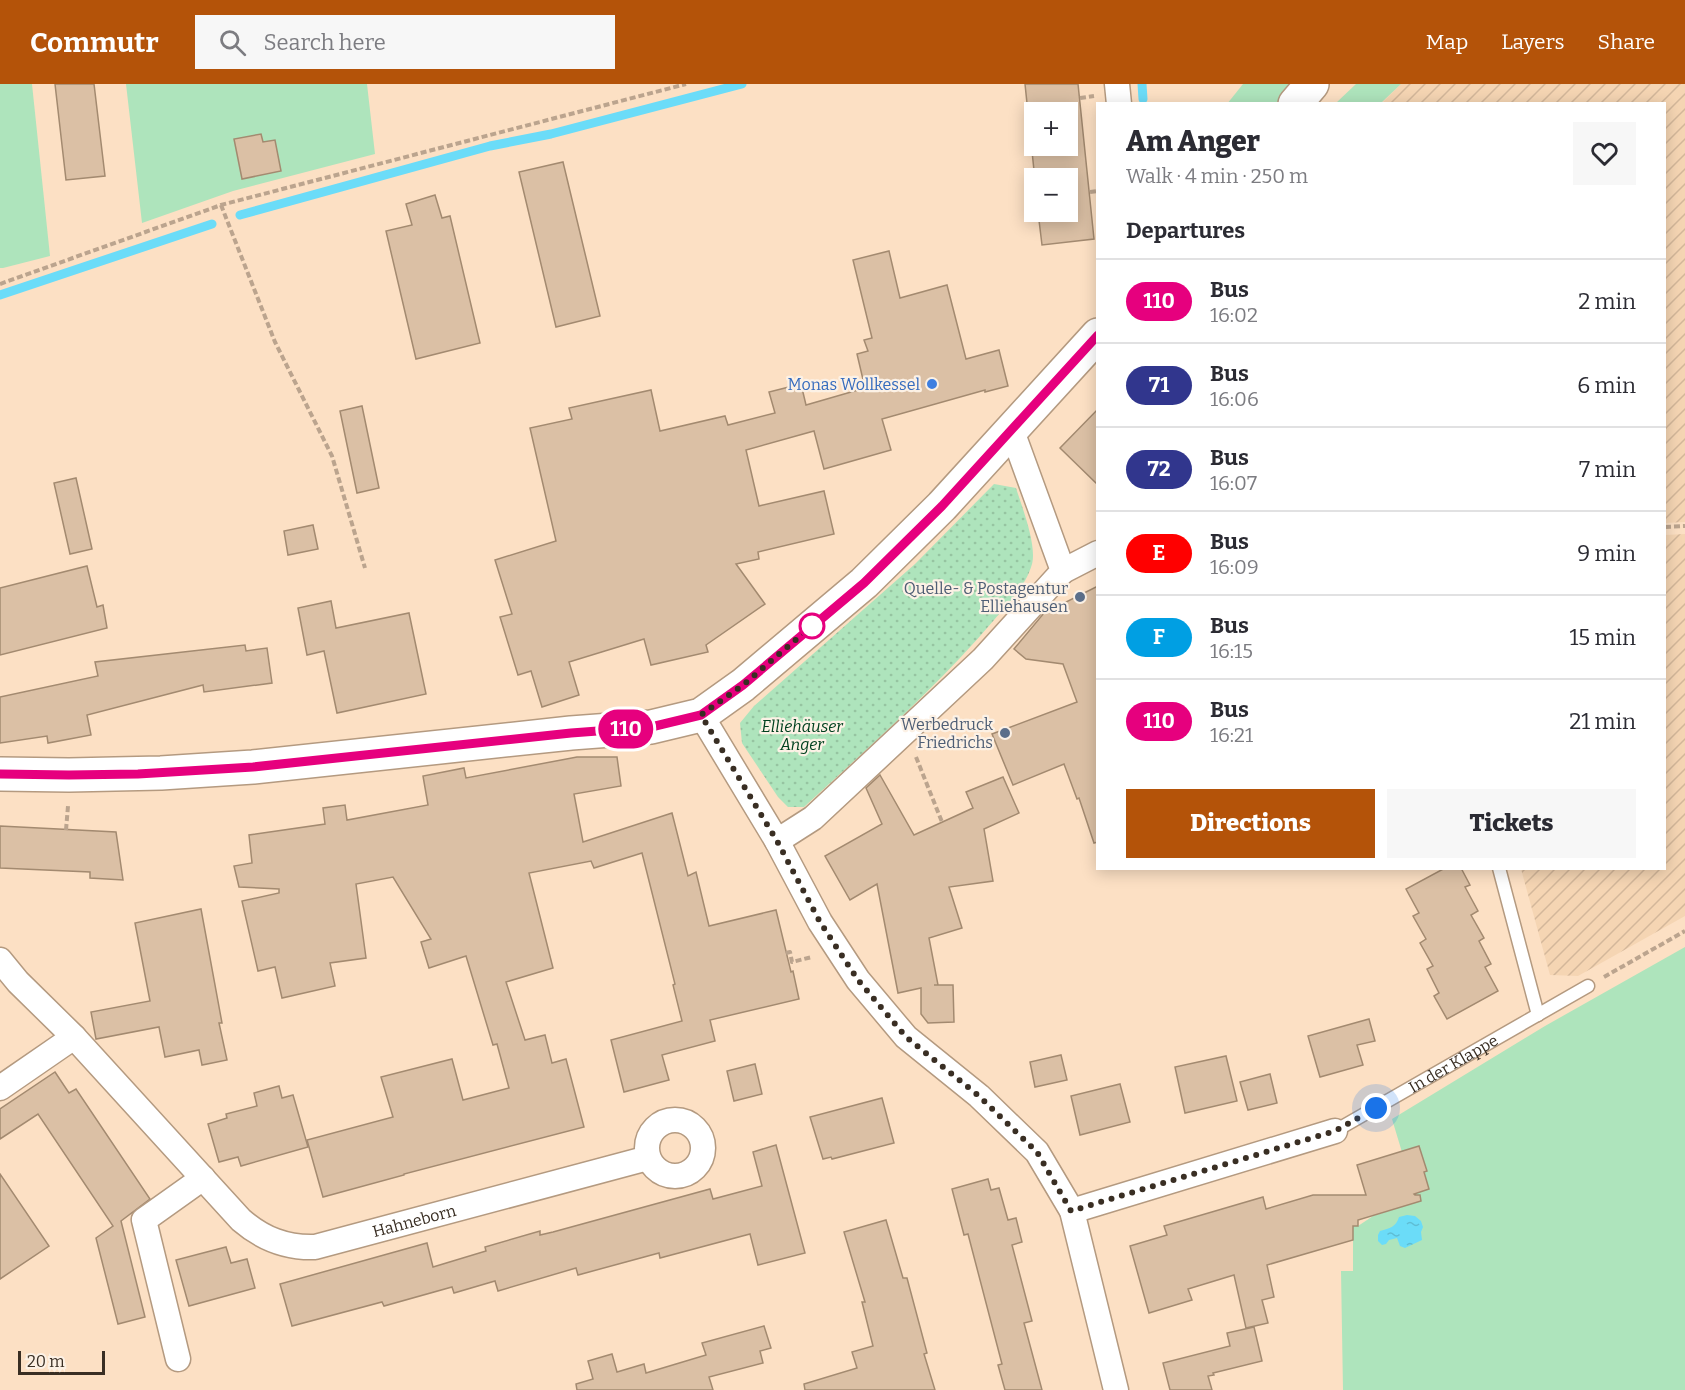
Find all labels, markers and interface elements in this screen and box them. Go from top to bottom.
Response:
search box [195,15,615,69]
text: Commutr [30,26,159,59]
icon: search [216,26,249,59]
text: Search here [264,29,386,56]
text: Map [1426,29,1468,55]
text: Layers [1501,29,1565,55]
text: Share [1598,29,1655,55]
map controls [1024,102,1078,222]
button: + [1024,102,1078,156]
button: heart [1573,122,1636,185]
text: Am Anger [1126,125,1260,158]
text: Walk · 4 min · 250 m [1126,164,1308,188]
button: − [1024,168,1078,222]
text: Departures [1126,217,1245,244]
text: Bus [1210,276,1249,303]
text: 110 [1143,288,1175,314]
text: 2 min [1578,288,1636,315]
text: 16:02 [1210,303,1258,327]
text: Bus [1210,360,1249,387]
text: 71 [1149,372,1169,398]
text: 6 min [1577,372,1636,399]
place label: Monas Wollkessel [788,375,920,394]
marker: Monas Wollkessel [925,377,939,391]
text: 16:06 [1210,387,1259,411]
text: Bus [1210,444,1249,471]
text: 72 [1147,456,1171,482]
text: 7 min [1579,456,1636,483]
text: 16:07 [1210,471,1257,495]
text: Bus [1210,528,1249,555]
text: E [1153,540,1165,566]
text: 9 min [1577,540,1636,567]
text: 16:09 [1210,555,1259,579]
place label: Quelle- & Postagentur Elliehausen [904,579,1068,616]
marker: Quelle- & Postagentur Elliehausen [1073,590,1087,604]
text: Bus [1210,612,1249,639]
unlabelled marker [799,613,825,639]
text: F [1153,624,1165,650]
text: 15 min [1569,624,1636,651]
text: 16:15 [1210,639,1253,663]
text: Bus [1210,696,1249,723]
text: 110 [1143,708,1175,734]
text: 21 min [1569,708,1636,735]
line badge: 110 [592,710,660,748]
place label: Werbedruck Friedrichs [901,715,993,752]
text: 110 [610,716,642,742]
park label: Elliehäuser Anger [761,717,844,754]
text: 16:21 [1210,723,1253,747]
marker: Werbedruck Friedrichs [998,726,1012,740]
button: Directions [1126,789,1375,858]
button: Tickets [1387,789,1636,858]
street label: In der Klappe [1405,1030,1501,1096]
your location [1361,1093,1391,1123]
street label: Hahneborn [370,1200,458,1241]
scale bar [18,1348,105,1376]
text: 20 m [27,1352,64,1371]

